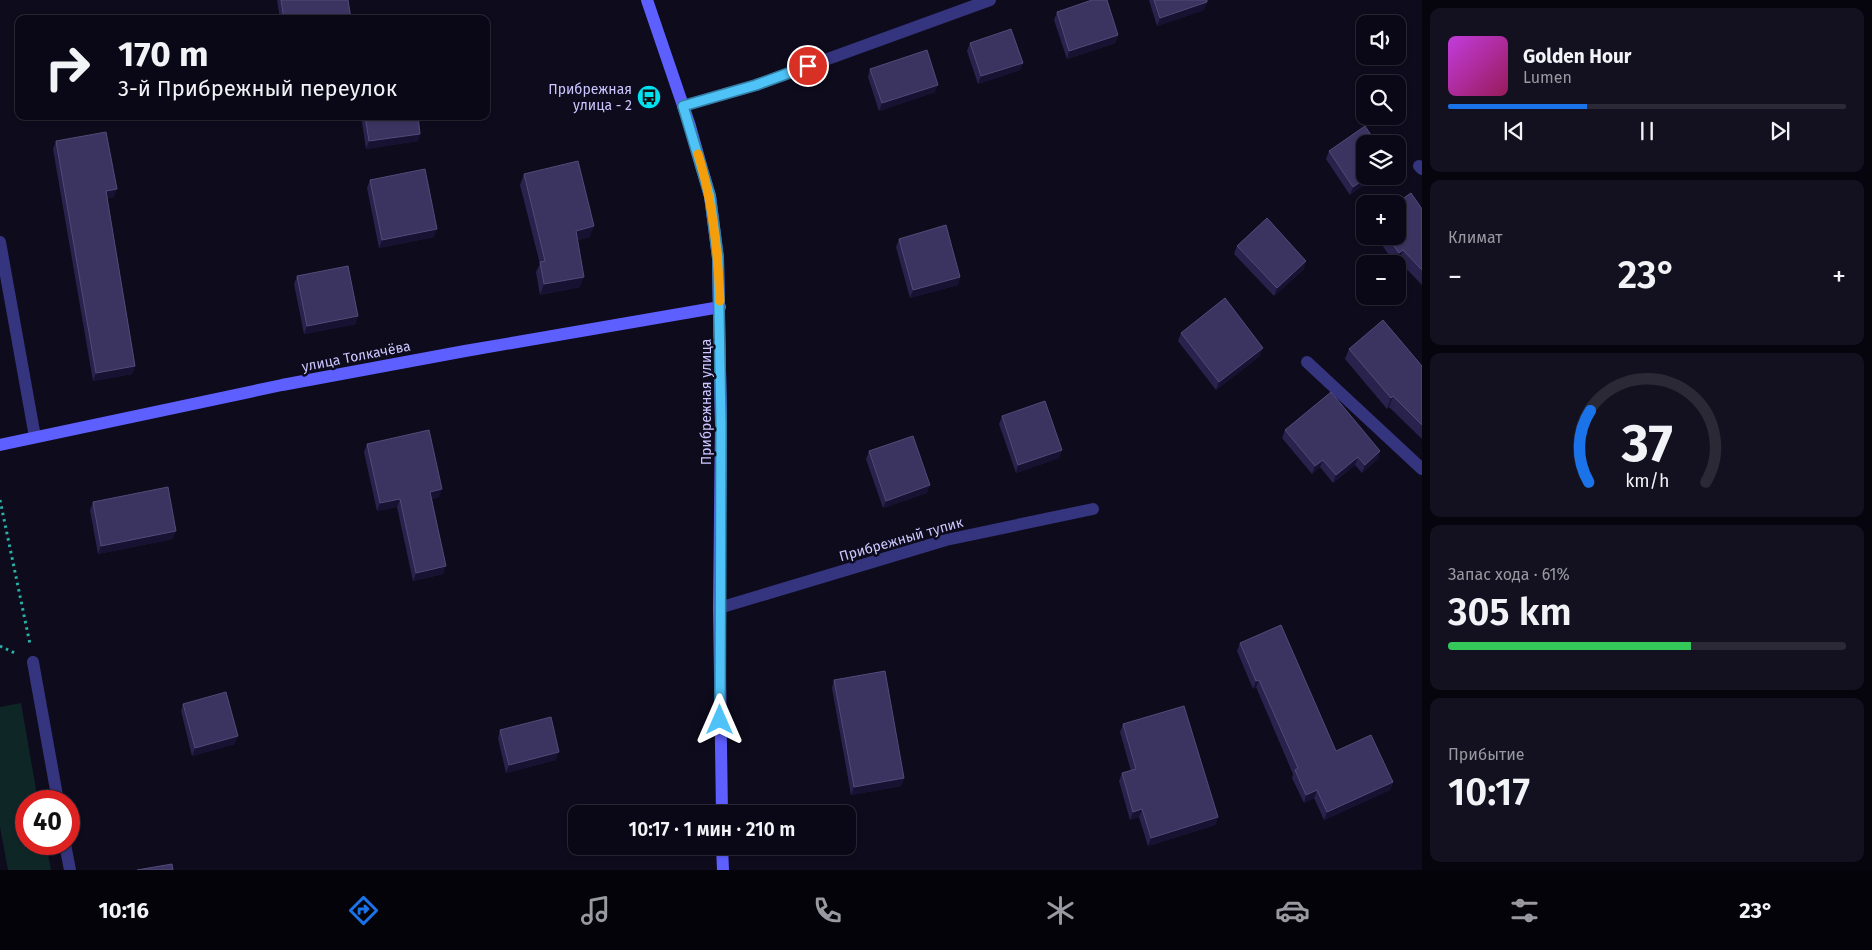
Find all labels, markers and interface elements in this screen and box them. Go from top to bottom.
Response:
map controls [1356,15,1406,305]
button: sound [1356,15,1406,65]
text: 170 m [118,33,209,75]
icon: right [35,35,100,100]
pin [787,45,829,87]
text: Golden Hour [1523,45,1632,68]
icon: arrive [794,52,822,80]
text: Lumen [1523,68,1572,87]
text: 3-й Прибрежный переулок [118,75,397,102]
button: search [1356,75,1406,125]
place label: Прибрежная улица - 2 [548,81,632,114]
bus stop icon: Прибрежная улица - 2 [636,84,662,110]
icon: previous [1500,117,1528,145]
icon: pause [1633,117,1661,145]
icon: next [1766,117,1794,145]
button: layers [1356,135,1406,185]
button: + [1356,195,1406,245]
text: Климат [1448,228,1503,247]
text: 23° [1618,252,1676,298]
button: − [1356,255,1406,305]
text: − [1448,260,1462,293]
text: + [1832,260,1846,293]
street label: улица Толкачёва [300,338,412,375]
street label: Прибрежная улица [698,339,715,465]
text: 37 [1620,412,1673,475]
text: km/h [1625,470,1669,492]
street label: Прибрежный тупик [837,513,966,565]
text: Запас хода · 61% [1448,565,1570,584]
text: 305 km [1448,589,1572,635]
position arrow [693,693,745,745]
text: Прибытие [1448,745,1524,764]
text: 10:17 [1448,769,1530,815]
speed limit sign: 40 [15,790,80,855]
text: 10:17 · 1 мин · 210 m [629,818,795,841]
icon: directions [346,893,381,928]
icon: music [578,893,613,928]
icon: phone [810,893,845,928]
icon: climate [1043,893,1078,928]
icon: car [1275,893,1310,928]
icon: filters [1507,893,1542,928]
text: 10:16 [99,897,149,924]
text: 23° [1739,897,1773,924]

